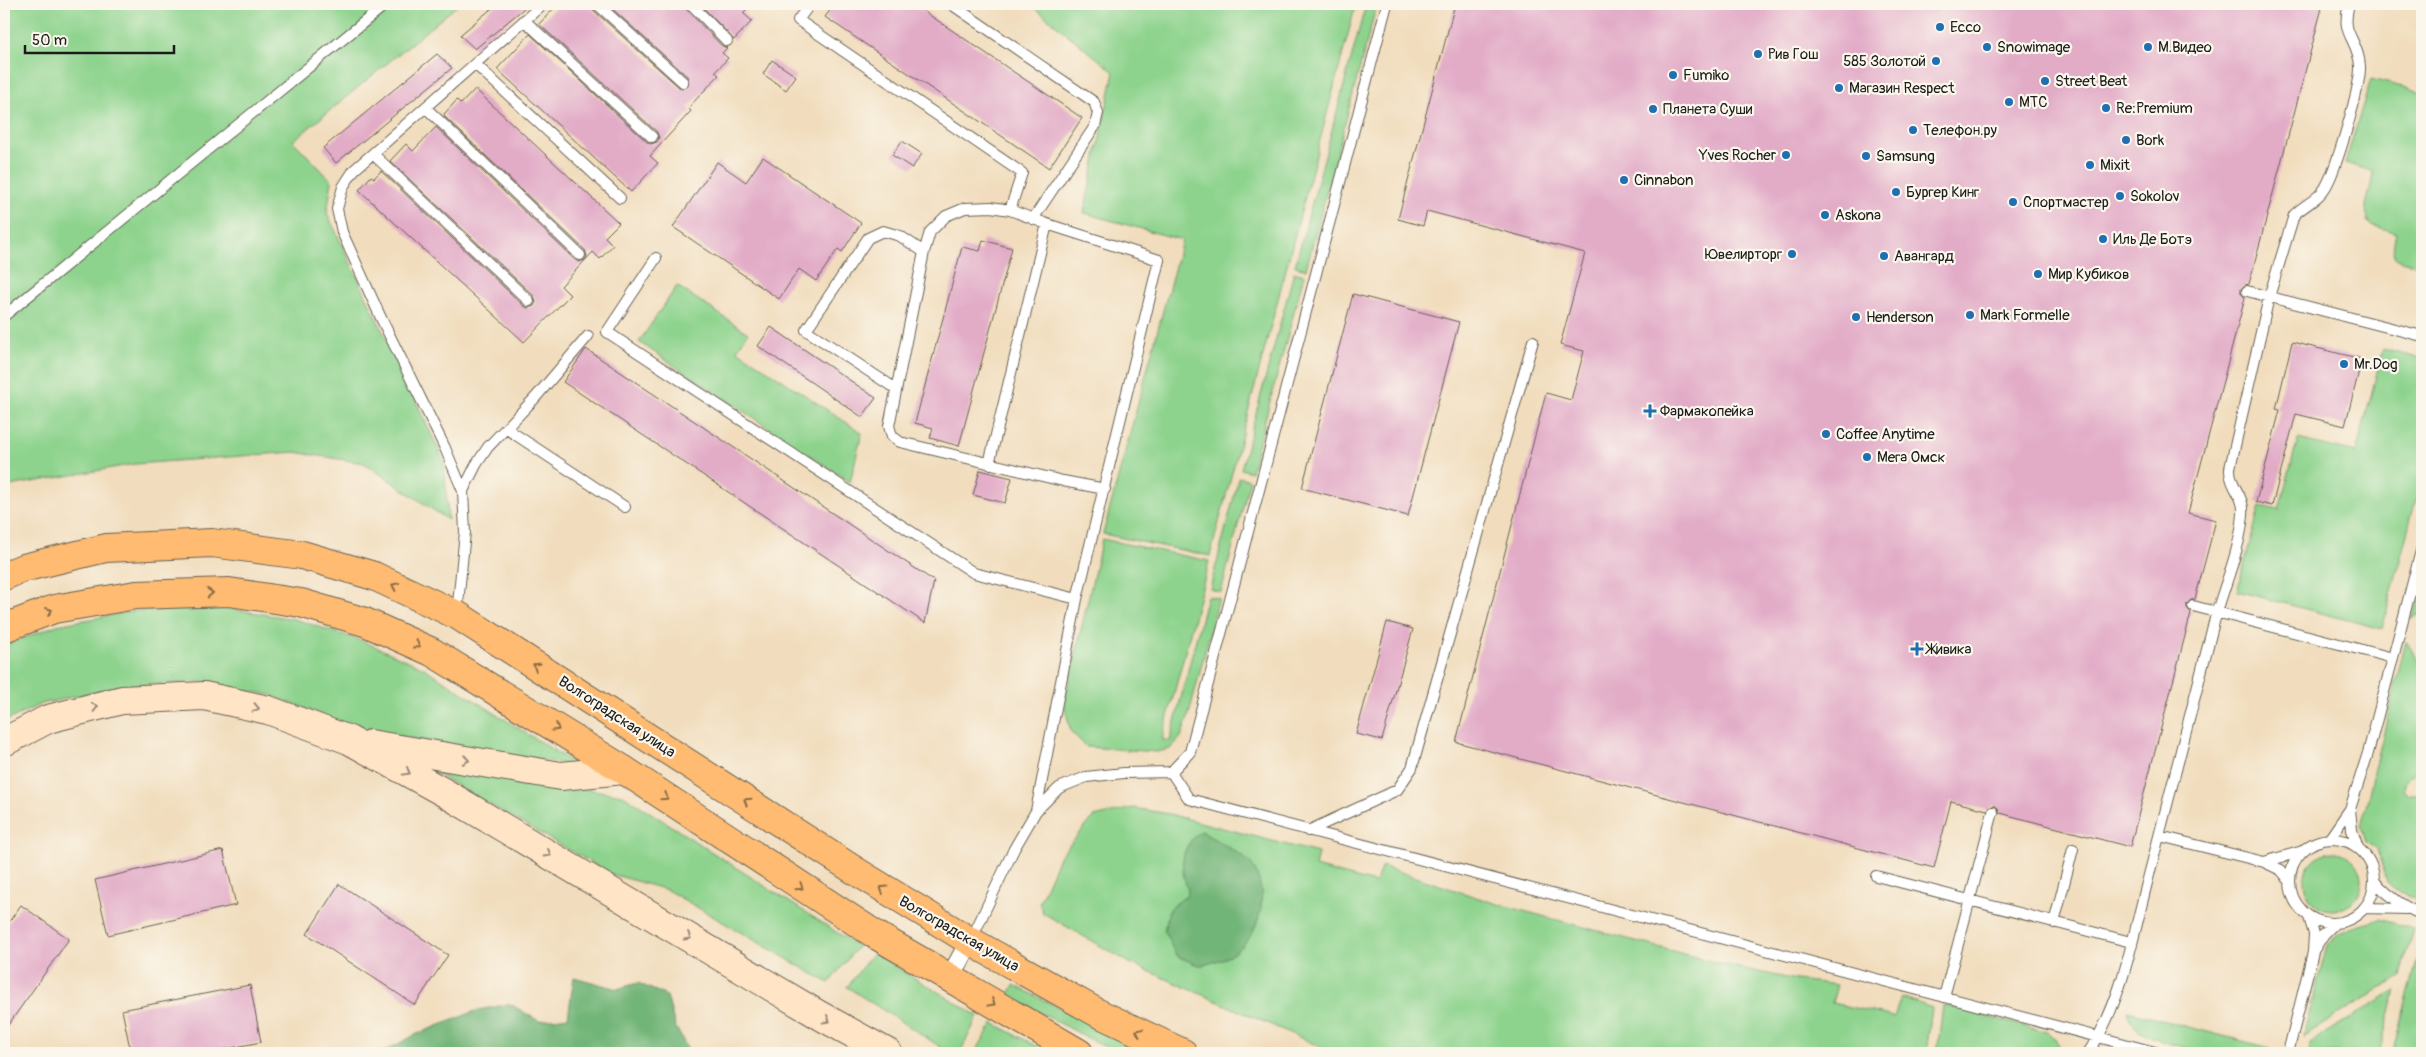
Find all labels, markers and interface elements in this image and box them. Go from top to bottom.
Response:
place label: Ecco [1950,18,1981,37]
marker: Ecco [1934,21,1946,33]
scale bar [25,22,174,54]
text: 50 m [32,31,67,50]
place label: Snowimage [1997,38,2071,57]
place label: М.Видео [2158,38,2212,57]
marker: Snowimage [1981,41,1993,53]
marker: М.Видео [2142,41,2154,53]
place label: Рив Гош [1768,45,1819,64]
marker: Рив Гош [1752,48,1764,60]
place label: 585 Золотой [1843,52,1926,71]
marker: 585 Золотой [1930,55,1942,67]
place label: Fumiko [1683,66,1729,85]
marker: Fumiko [1667,69,1679,81]
place label: Street Beat [2055,72,2128,91]
marker: Street Beat [2039,75,2051,87]
place label: Магазин Respect [1849,79,1955,98]
marker: Магазин Respect [1833,82,1845,94]
place label: МТС [2019,93,2047,112]
marker: МТС [2003,96,2015,108]
place label: Re:Premium [2116,99,2193,118]
place label: Планета Суши [1663,100,1753,119]
marker: Re:Premium [2100,102,2112,114]
marker: Планета Суши [1647,103,1659,115]
place label: Телефон.ру [1923,121,1998,140]
marker: Телефон.ру [1907,124,1919,136]
place label: Bork [2136,131,2165,150]
marker: Bork [2120,134,2132,146]
place label: Yves Rocher [1698,146,1777,165]
place label: Samsung [1876,147,1935,166]
marker: Yves Rocher [1780,149,1792,161]
marker: Samsung [1860,150,1872,162]
place label: Mixit [2100,156,2131,175]
marker: Mixit [2084,159,2096,171]
place label: Cinnabon [1634,171,1694,190]
marker: Cinnabon [1618,174,1630,186]
place label: Бургер Кинг [1906,183,1979,202]
marker: Бургер Кинг [1890,186,1902,198]
place label: Sokolov [2130,187,2180,206]
marker: Sokolov [2114,190,2126,202]
place label: Спортмастер [2023,193,2109,212]
marker: Спортмастер [2007,196,2019,208]
place label: Askona [1835,206,1881,225]
marker: Askona [1819,209,1831,221]
place label: Иль Де Ботэ [2113,230,2192,249]
marker: Иль Де Ботэ [2097,233,2109,245]
place label: Ювелирторг [1705,245,1782,264]
place label: Авангард [1894,247,1954,266]
marker: Ювелирторг [1786,248,1798,260]
marker: Авангард [1878,250,1890,262]
place label: Мир Кубиков [2048,265,2129,284]
marker: Мир Кубиков [2032,268,2044,280]
place label: Mark Formelle [1980,306,2070,325]
place label: Henderson [1866,308,1934,327]
marker: Mark Formelle [1964,309,1976,321]
marker: Henderson [1850,311,1862,323]
place label: Mr.Dog [2354,355,2398,374]
marker: Mr.Dog [2338,358,2350,370]
place label: Фармакопейка [1660,402,1754,421]
marker: Фармакопейка [1644,405,1656,417]
place label: Coffee Anytime [1836,425,1935,444]
marker: Coffee Anytime [1820,428,1832,440]
place label: Мега Омск [1877,448,1946,467]
marker: Мега Омск [1861,451,1873,463]
one-way arrow [391,582,400,592]
one-way arrow [206,588,214,598]
one-way arrow [45,607,53,617]
one-way arrow [412,639,421,650]
place label: Живика [1925,640,1971,659]
marker: Живика [1911,643,1923,655]
one-way arrow [533,663,542,672]
street label: Волгоградская улица [555,672,679,762]
one-way arrow [91,702,100,713]
one-way arrow [251,702,260,713]
one-way arrow [551,722,560,732]
one-way arrow [462,755,471,765]
one-way arrow [402,766,411,776]
one-way arrow [659,791,668,800]
one-way arrow [743,798,752,808]
one-way arrow [542,847,551,857]
one-way arrow [794,881,804,890]
one-way arrow [880,886,889,895]
street label: Волгоградская улица [895,892,1023,976]
one-way arrow [682,930,691,940]
one-way arrow [986,997,995,1007]
one-way arrow [822,1013,831,1023]
one-way arrow [1135,1028,1144,1039]

